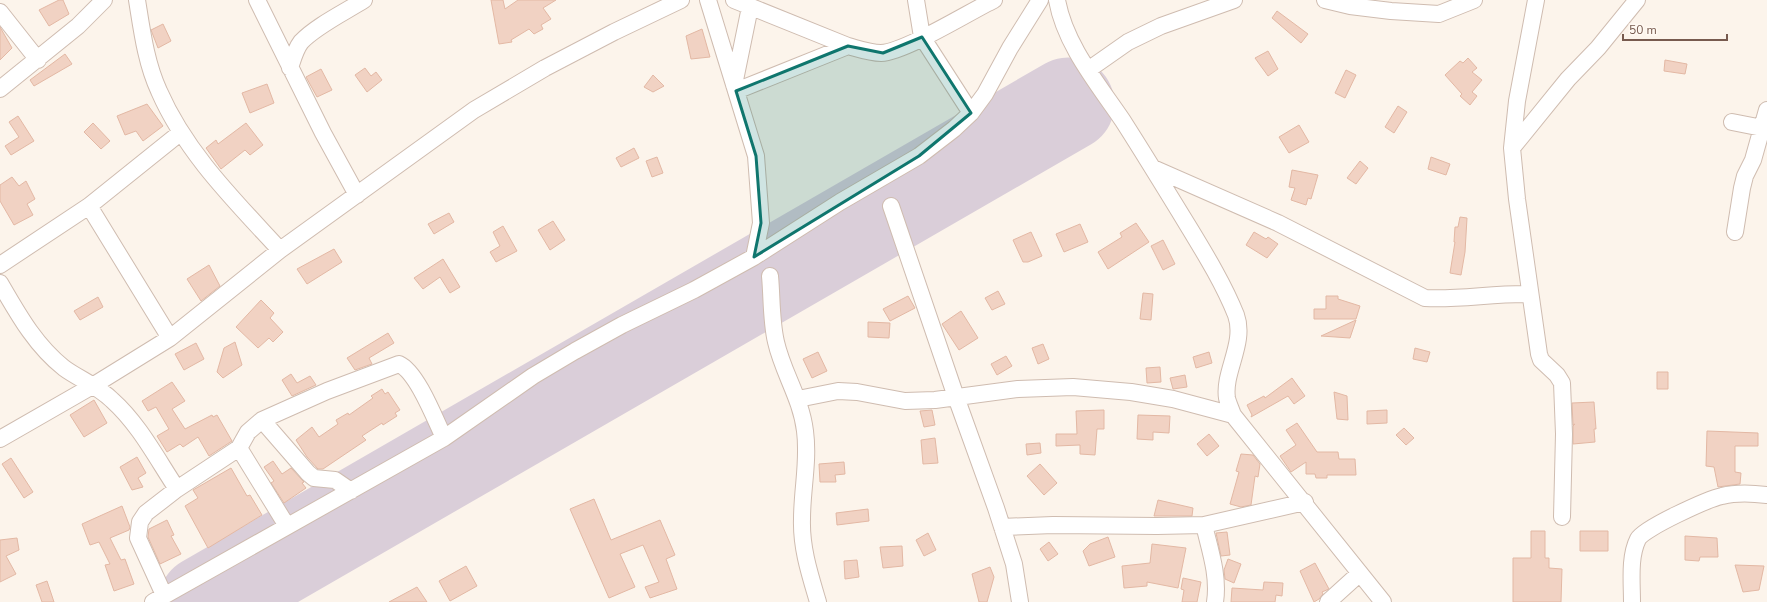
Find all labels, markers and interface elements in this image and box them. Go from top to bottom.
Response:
scale bar [1623,16,1727,42]
text: 50 m [1629,22,1657,38]

